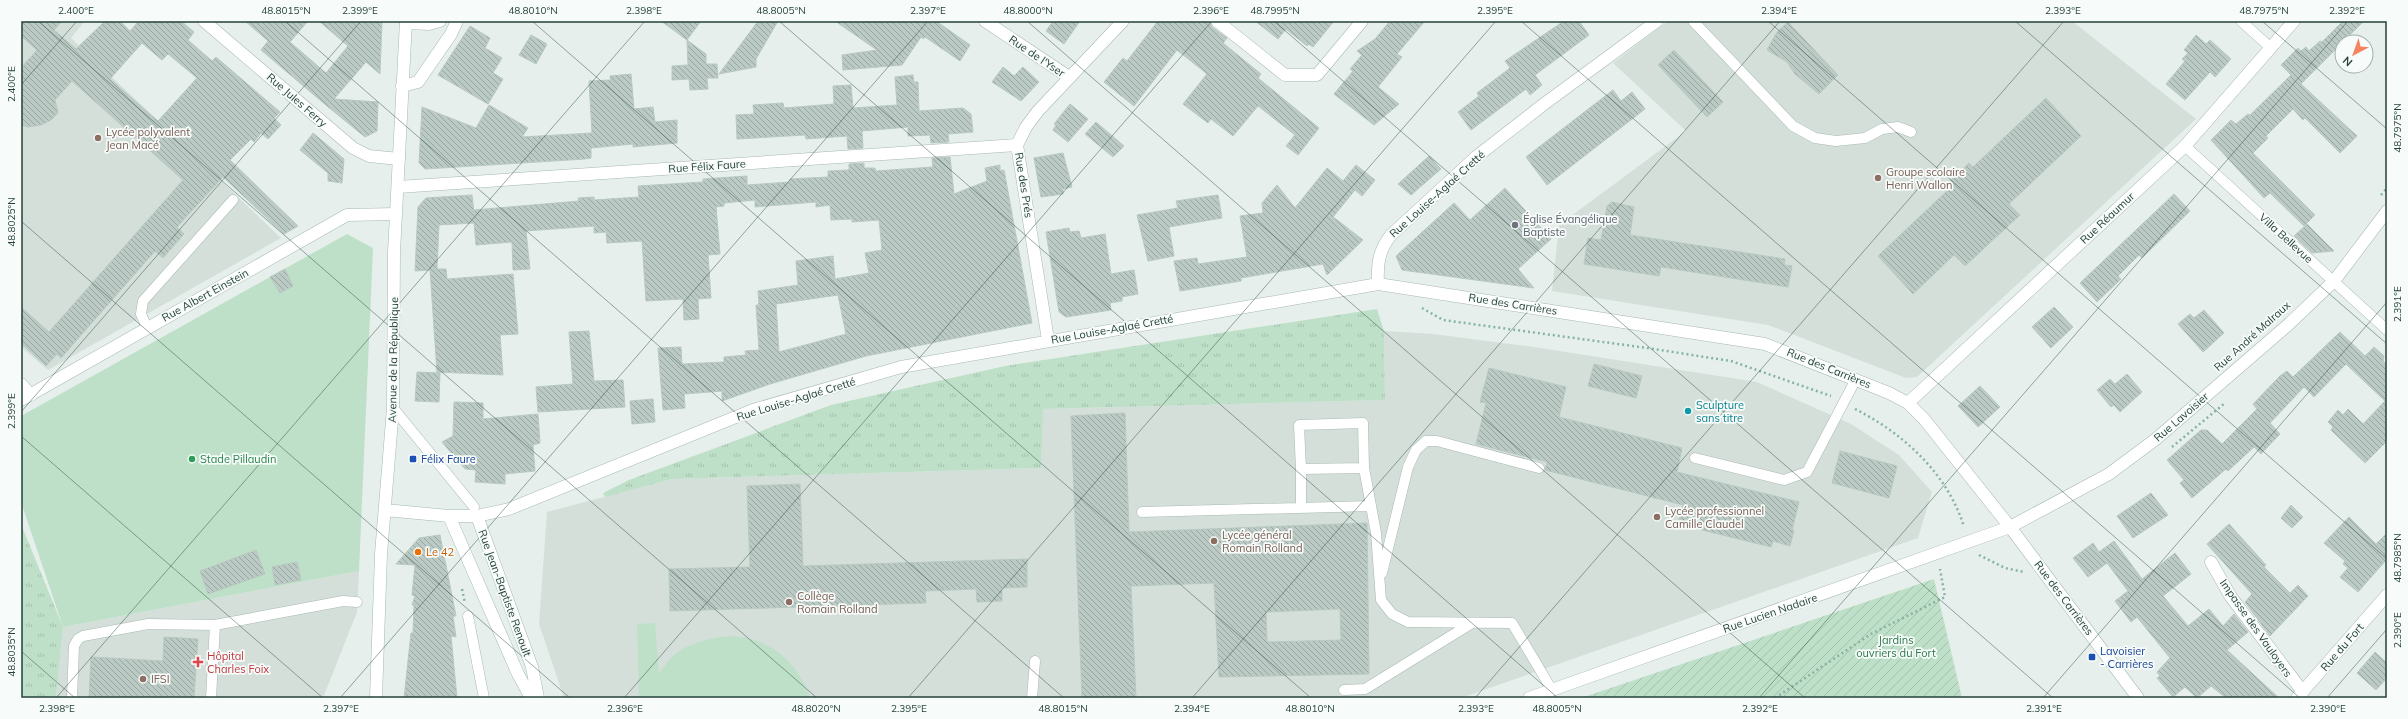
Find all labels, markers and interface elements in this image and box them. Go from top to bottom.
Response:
text: 2.400°E [58,4,94,17]
text: 48.8015°N [261,4,311,17]
text: 2.399°E [342,4,378,17]
text: 48.8010°N [508,4,558,17]
text: 2.398°E [626,4,662,17]
text: 48.8005°N [756,4,806,17]
text: 2.397°E [910,4,946,17]
text: 48.8000°N [1003,4,1053,17]
text: 2.396°E [1193,4,1229,17]
text: 48.7995°N [1250,4,1300,17]
text: 2.395°E [1477,4,1513,17]
text: 2.394°E [1761,4,1797,17]
text: 2.393°E [2045,4,2081,17]
text: 48.7975°N [2239,4,2289,17]
text: 2.392°E [2329,4,2365,17]
street label: Rue de l'Yser [1006,32,1068,80]
north arrow [2334,34,2374,74]
text: N [2340,54,2355,70]
text: 2.400°E [5,66,18,102]
street label: Rue Jules Ferry [264,70,330,130]
text: 48.7975°N [2391,103,2404,153]
place label: Lycée polyvalent Jean Macé [106,125,190,152]
marker: Lycée polyvalent Jean Macé [93,133,103,143]
street label: Rue Louise-Aglaé Cretté [1386,147,1488,241]
street label: Rue des Prés [1012,151,1036,219]
street label: Rue Félix Faure [668,156,746,176]
place label: Groupe scolaire Henri Wallon [1886,165,1965,192]
marker: Groupe scolaire Henri Wallon [1873,173,1883,183]
street label: Rue Réaumur [2077,189,2137,247]
text: 48.8025°N [5,197,18,247]
street label: Villa Bellevue [2256,210,2316,266]
place label: Église Évangélique Baptiste [1523,212,1618,239]
marker: Église Évangélique Baptiste [1510,220,1520,230]
street label: Rue Albert Einstein [159,265,251,325]
text: 2.391°E [2391,286,2404,322]
street label: Rue des Carrières [1468,290,1558,318]
street label: Avenue de la République [385,297,401,423]
street label: Rue André Malraux [2211,298,2293,374]
street label: Rue Louise-Aglaé Cretté [1050,311,1174,347]
street label: Rue des Carrières [1785,345,1873,391]
street label: Rue Louise-Aglaé Cretté [735,374,857,424]
street label: Rue Lavoisier [2151,389,2211,445]
text: 2.399°E [5,393,18,429]
place label: Sculpture sans titre [1696,398,1744,425]
marker: Sculpture sans titre [1683,406,1693,416]
place label: Stade Pillaudin [200,452,276,466]
place label: Félix Faure [421,452,476,466]
marker: Stade Pillaudin [187,454,197,464]
marker: Félix Faure [408,454,418,464]
place label: Lycée professionnel Camille Claudel [1665,504,1764,531]
marker: Lycée professionnel Camille Claudel [1652,512,1662,522]
street label: Rue Jean-Baptiste Renoult [475,527,535,659]
place label: Lycée général Romain Rolland [1222,528,1303,555]
text: 48.7985°N [2391,533,2404,583]
marker: Lycée général Romain Rolland [1209,536,1219,546]
place label: Le 42 [426,545,454,559]
marker: Le 42 [413,547,423,557]
street label: Rue des Carrières [2031,558,2097,638]
street label: Impasse des Vauloyers [2217,576,2295,680]
place label: Collège Romain Rolland [797,589,878,616]
street label: Rue Lucien Nadaire [1721,590,1819,636]
marker: Collège Romain Rolland [784,597,794,607]
text: 2.390°E [2391,612,2404,648]
street label: Rue du Fort [2317,620,2367,674]
text: 48.8035°N [5,627,18,677]
park label: Jardins ouvriers du Fort [1856,633,1936,660]
place label: Lavoisier - Carrières [2100,644,2153,671]
place label: Hôpital Charles Foix [207,649,269,676]
marker: Lavoisier - Carrières [2087,652,2097,662]
marker: Hôpital Charles Foix [192,656,204,668]
place label: IFSI [151,672,169,686]
marker: IFSI [138,674,148,684]
text: 2.398°E [39,702,75,715]
text: 2.397°E [323,702,359,715]
text: 2.396°E [607,702,643,715]
text: 48.8020°N [791,702,841,715]
text: 2.395°E [891,702,927,715]
text: 48.8015°N [1038,702,1088,715]
text: 2.394°E [1174,702,1210,715]
text: 48.8010°N [1285,702,1335,715]
text: 2.393°E [1458,702,1494,715]
text: 48.8005°N [1532,702,1582,715]
text: 2.392°E [1742,702,1778,715]
text: 2.391°E [2026,702,2062,715]
text: 2.390°E [2310,702,2346,715]

